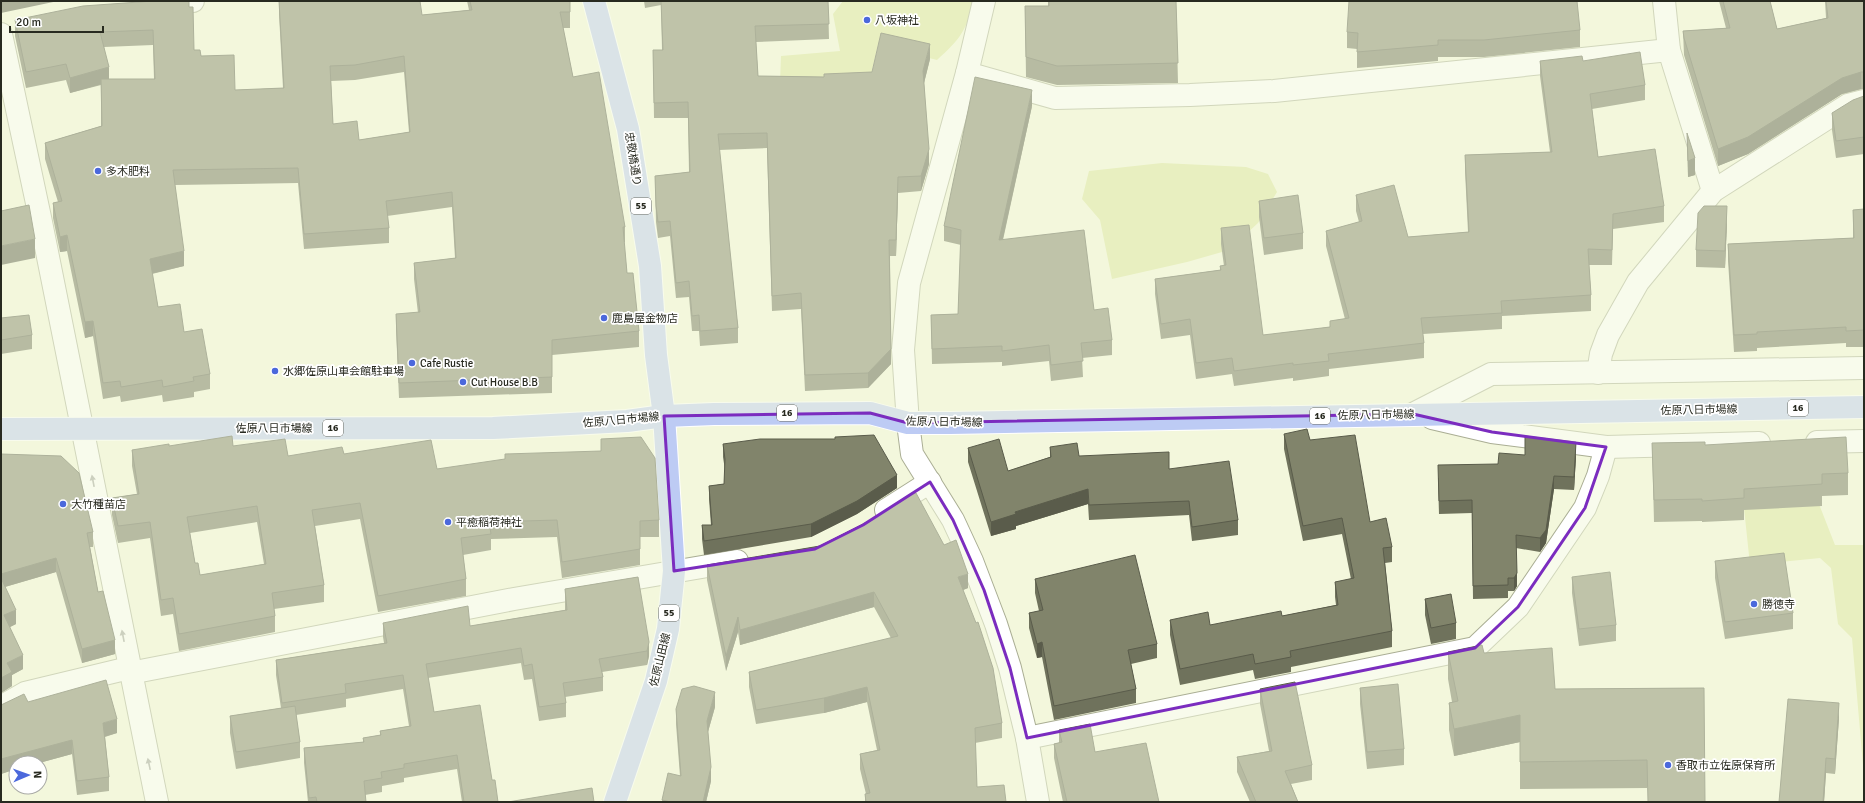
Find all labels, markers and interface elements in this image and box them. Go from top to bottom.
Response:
scale bar [10,8,103,34]
place label: 八坂神社 [875,14,919,27]
text: 20 m [16,15,41,30]
marker: 八坂神社 [862,15,872,25]
street label: 忠敬橋通り [622,131,644,187]
place label: 多木肥料 [106,165,150,178]
marker: 多木肥料 [93,166,103,176]
road number: 55 [631,198,651,214]
place label: 鹿島屋金物店 [612,312,678,325]
marker: 鹿島屋金物店 [599,313,609,323]
place label: Cafe Rustie [420,357,473,370]
marker: Cafe Rustie [407,358,417,368]
place label: 水郷佐原山車会館駐車場 [283,365,404,378]
marker: 水郷佐原山車会館駐車場 [270,366,280,376]
place label: Cut House B.B [471,376,538,389]
marker: Cut House B.B [458,377,468,387]
road number: 16 [1788,400,1808,416]
street label: 佐原八日市場線 [1660,403,1738,417]
road number: 16 [777,405,797,421]
road number: 16 [1310,408,1330,424]
street label: 佐原八日市場線 [1337,408,1415,422]
street label: 佐原八日市場線 [582,410,660,430]
street label: 佐原八日市場線 [905,415,983,429]
road number: 16 [323,420,343,436]
street label: 佐原八日市場線 [236,422,313,435]
one-way arrow [90,475,96,487]
place label: 大竹種苗店 [71,498,126,511]
marker: 大竹種苗店 [58,499,68,509]
place label: 平癒稲荷神社 [456,516,522,529]
marker: 平癒稲荷神社 [443,517,453,527]
place label: 勝徳寺 [1762,598,1795,611]
marker: 勝徳寺 [1749,599,1759,609]
road number: 55 [659,605,679,621]
one-way arrow [120,630,126,643]
street label: 佐原山田線 [647,632,673,688]
north arrow [8,755,48,795]
one-way arrow [146,758,152,770]
place label: 香取市立佐原保育所 [1676,759,1776,772]
marker: 香取市立佐原保育所 [1663,760,1673,770]
text: N [31,771,44,779]

